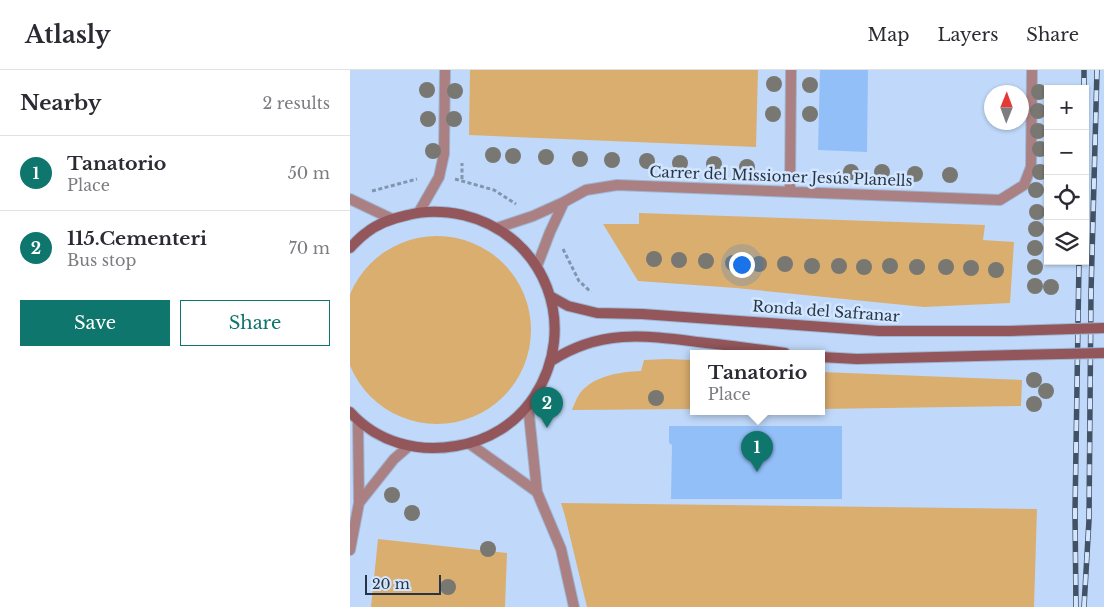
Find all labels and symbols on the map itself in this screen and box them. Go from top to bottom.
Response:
north arrow [984,85,1029,130]
street label: Carrer del Missioner Jesús Planells [649,162,913,190]
your location [729,252,755,278]
street label: Ronda del Safranar [752,296,901,326]
pin: 2 [531,387,563,428]
pin: 1 [741,431,773,472]
scale bar [365,572,441,595]

